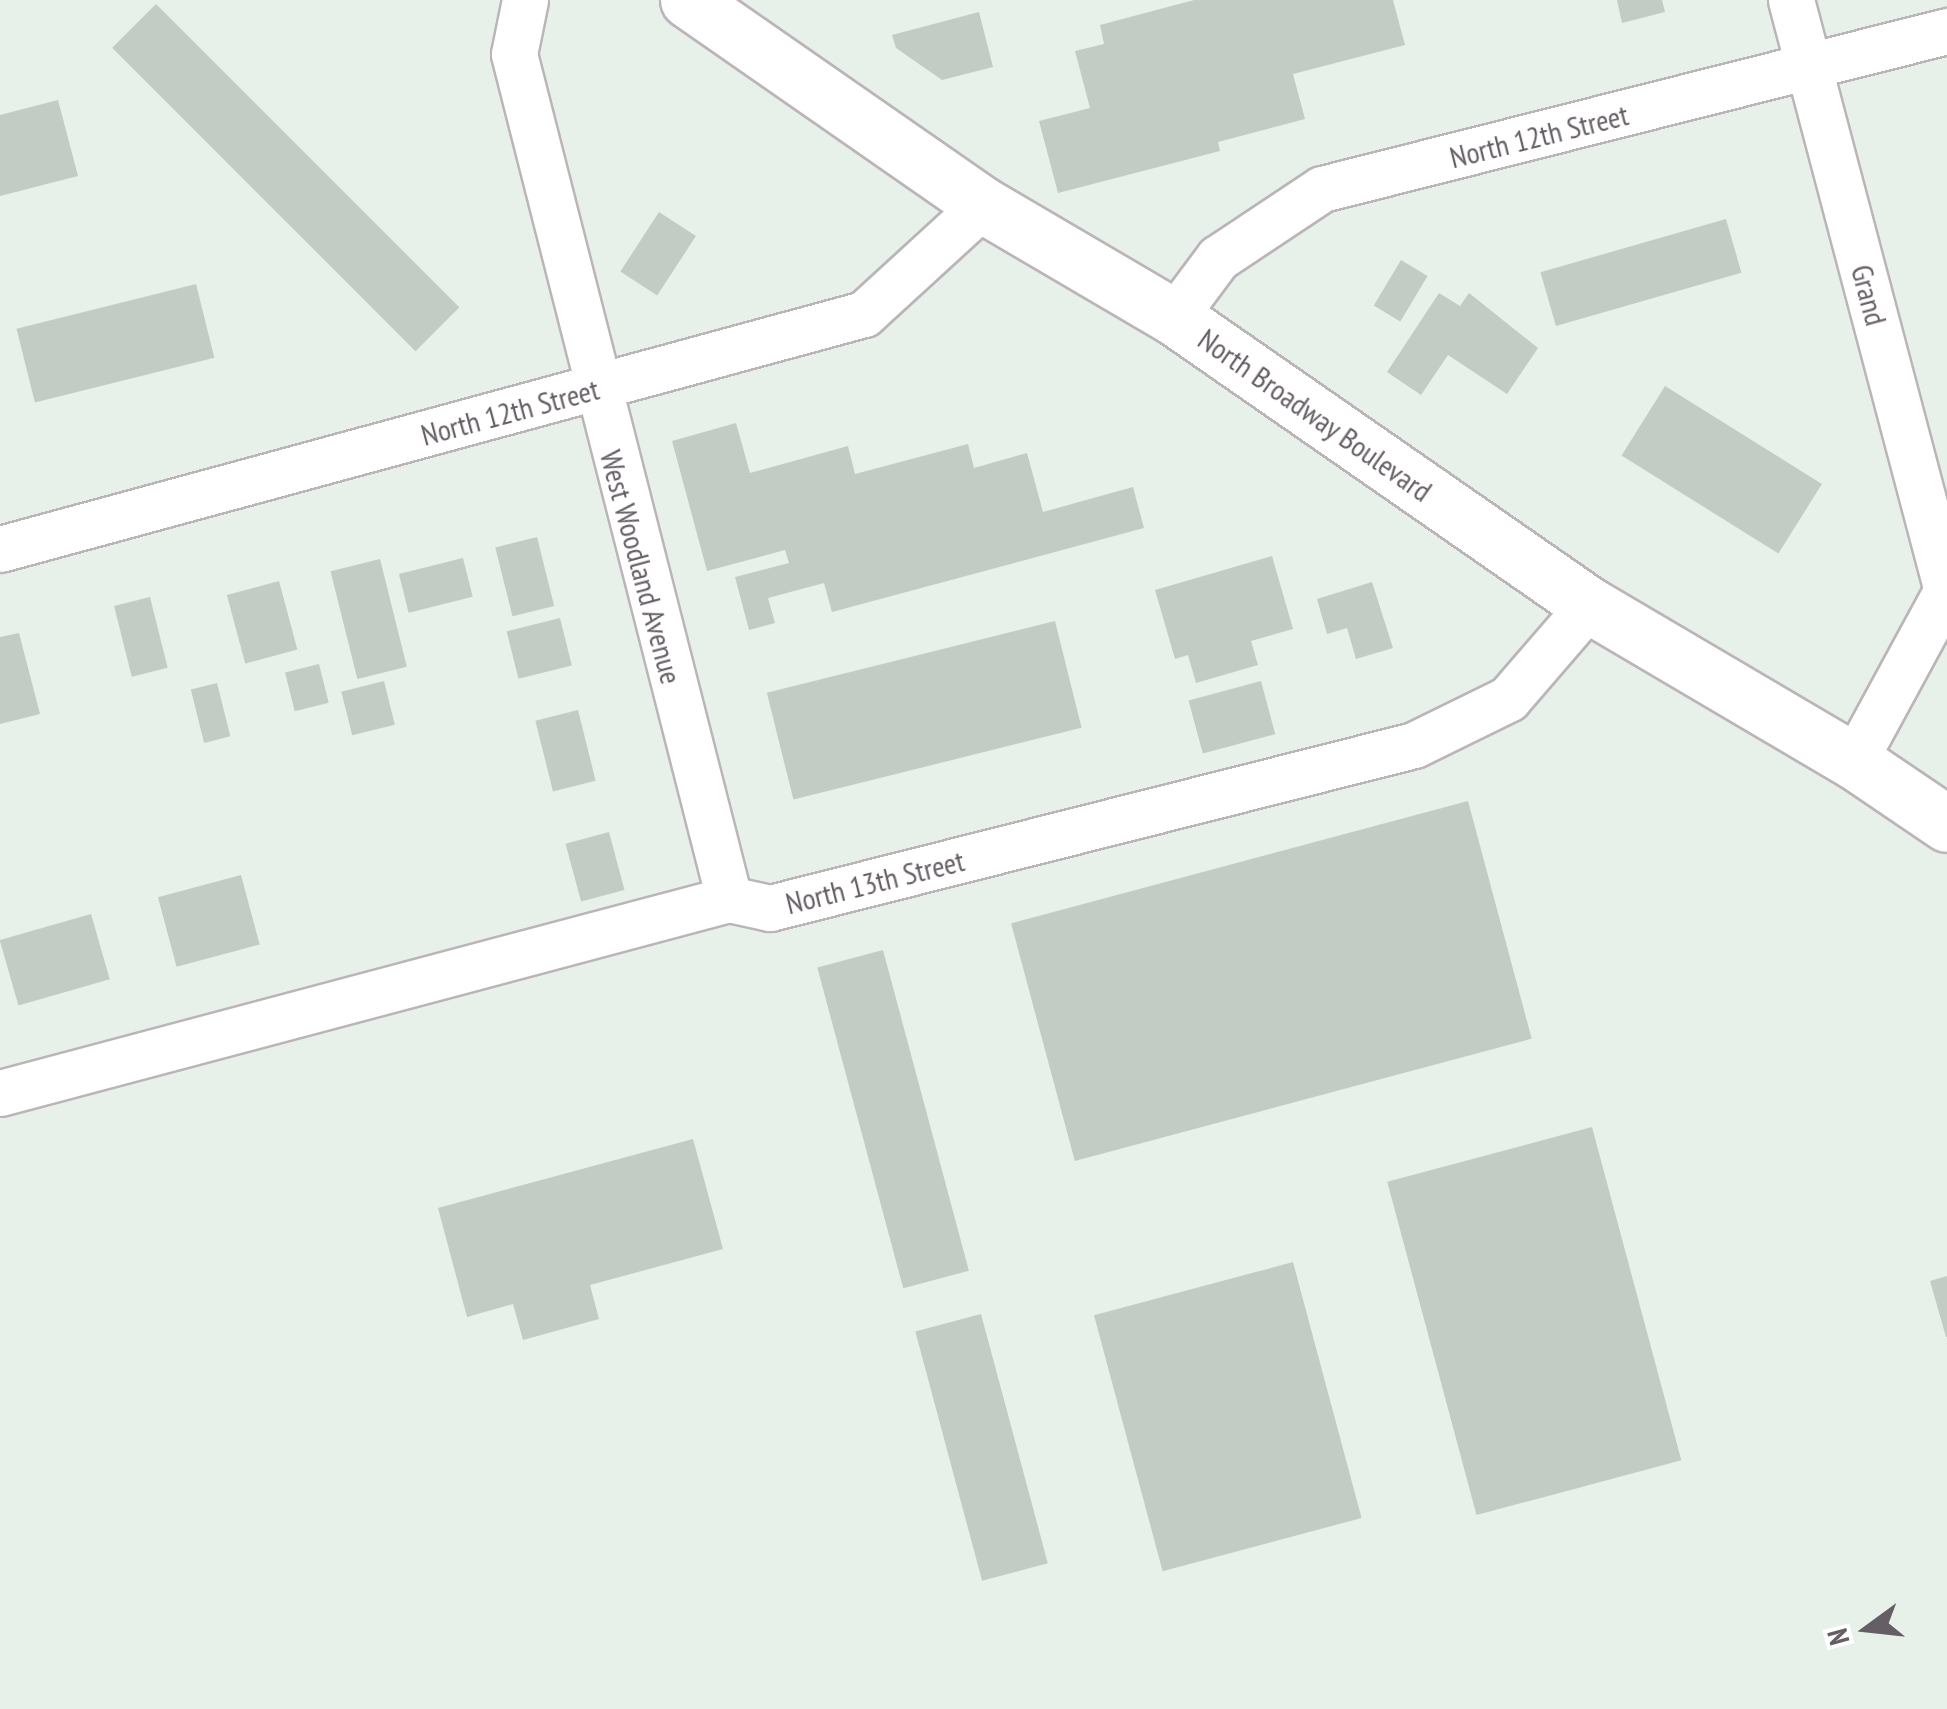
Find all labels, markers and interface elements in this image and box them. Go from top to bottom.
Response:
street label: North 12th Street [1446,96,1632,176]
street label: Grand [1844,261,1894,329]
street label: North Broadway Boulevard [1191,321,1439,509]
street label: North 12th Street [417,371,603,453]
street label: West Woodland Avenue [592,446,690,688]
street label: North 13th Street [782,842,968,922]
north arrow [1817,1579,1917,1679]
text: N [1818,1625,1857,1649]

